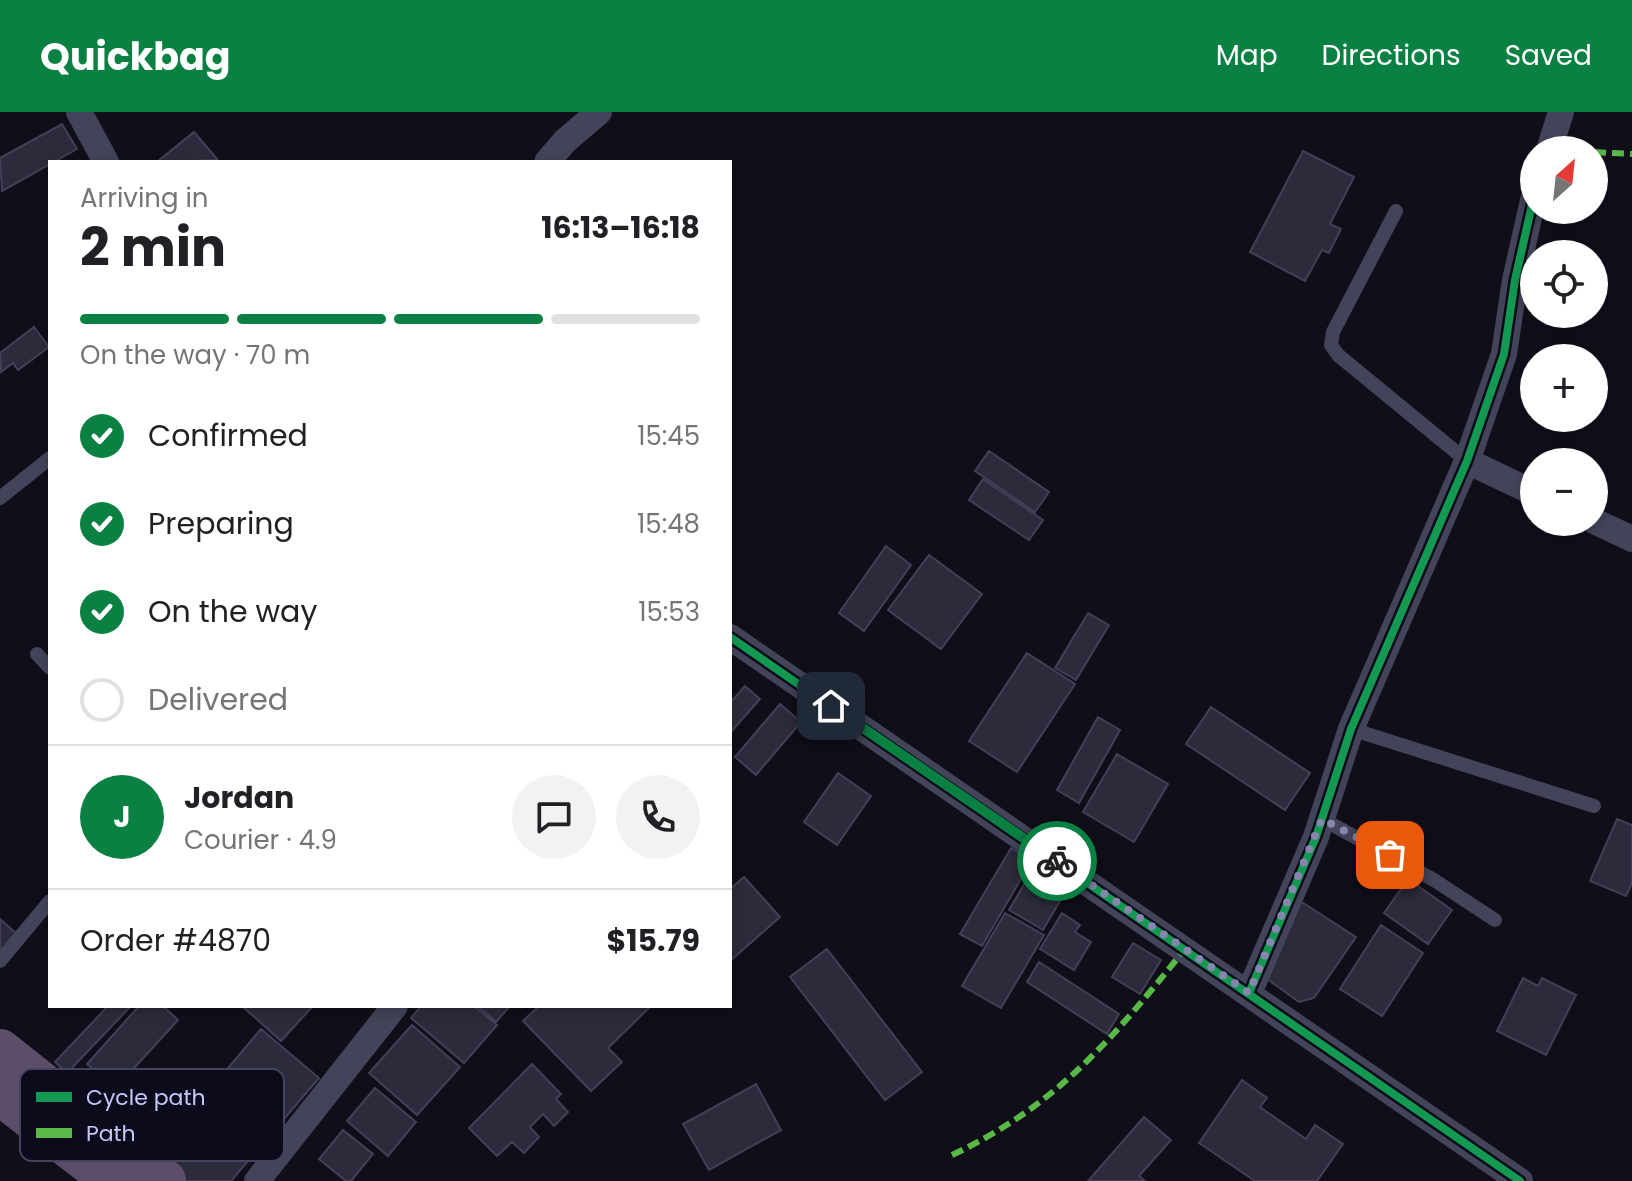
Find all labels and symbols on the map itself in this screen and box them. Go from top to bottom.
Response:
north arrow [1520,136,1608,224]
pin [797,672,865,740]
courier [1017,821,1097,901]
pin [1356,821,1424,889]
legend [20,1069,284,1161]
text: Cycle path [86,1082,205,1113]
text: Path [86,1118,136,1149]

